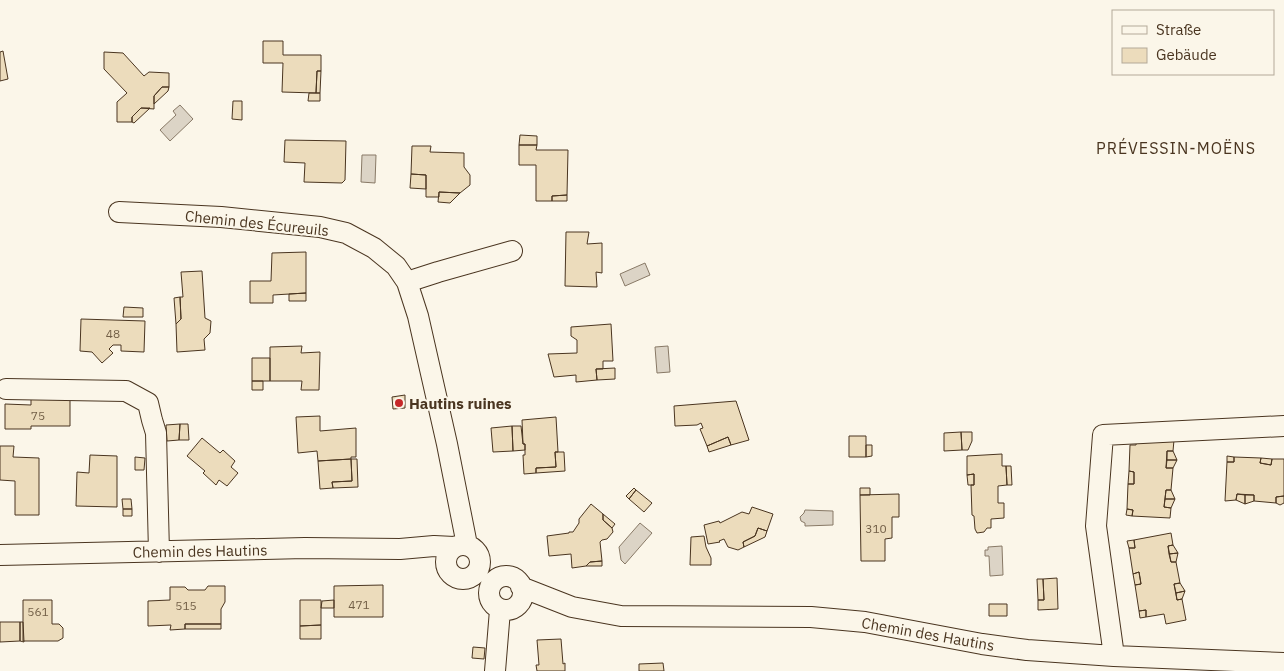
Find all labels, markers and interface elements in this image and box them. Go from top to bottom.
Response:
legend [1112,10,1274,75]
text: Straße [1156,20,1201,39]
text: Gebäude [1156,45,1217,64]
district label: PRÉVESSIN-MOËNS [1096,137,1256,158]
street label: Chemin des Écureuils [184,206,330,240]
house number: 48 [106,326,120,341]
place label: Hautins ruines [409,394,512,413]
marker: Hautins ruines [393,397,405,409]
house number: 75 [31,408,45,423]
house number: 310 [865,521,887,536]
street label: Chemin des Hautins [132,540,268,562]
house number: 471 [348,597,370,612]
house number: 515 [175,598,197,613]
house number: 561 [27,604,49,619]
street label: Chemin des Hautins [860,613,996,655]

